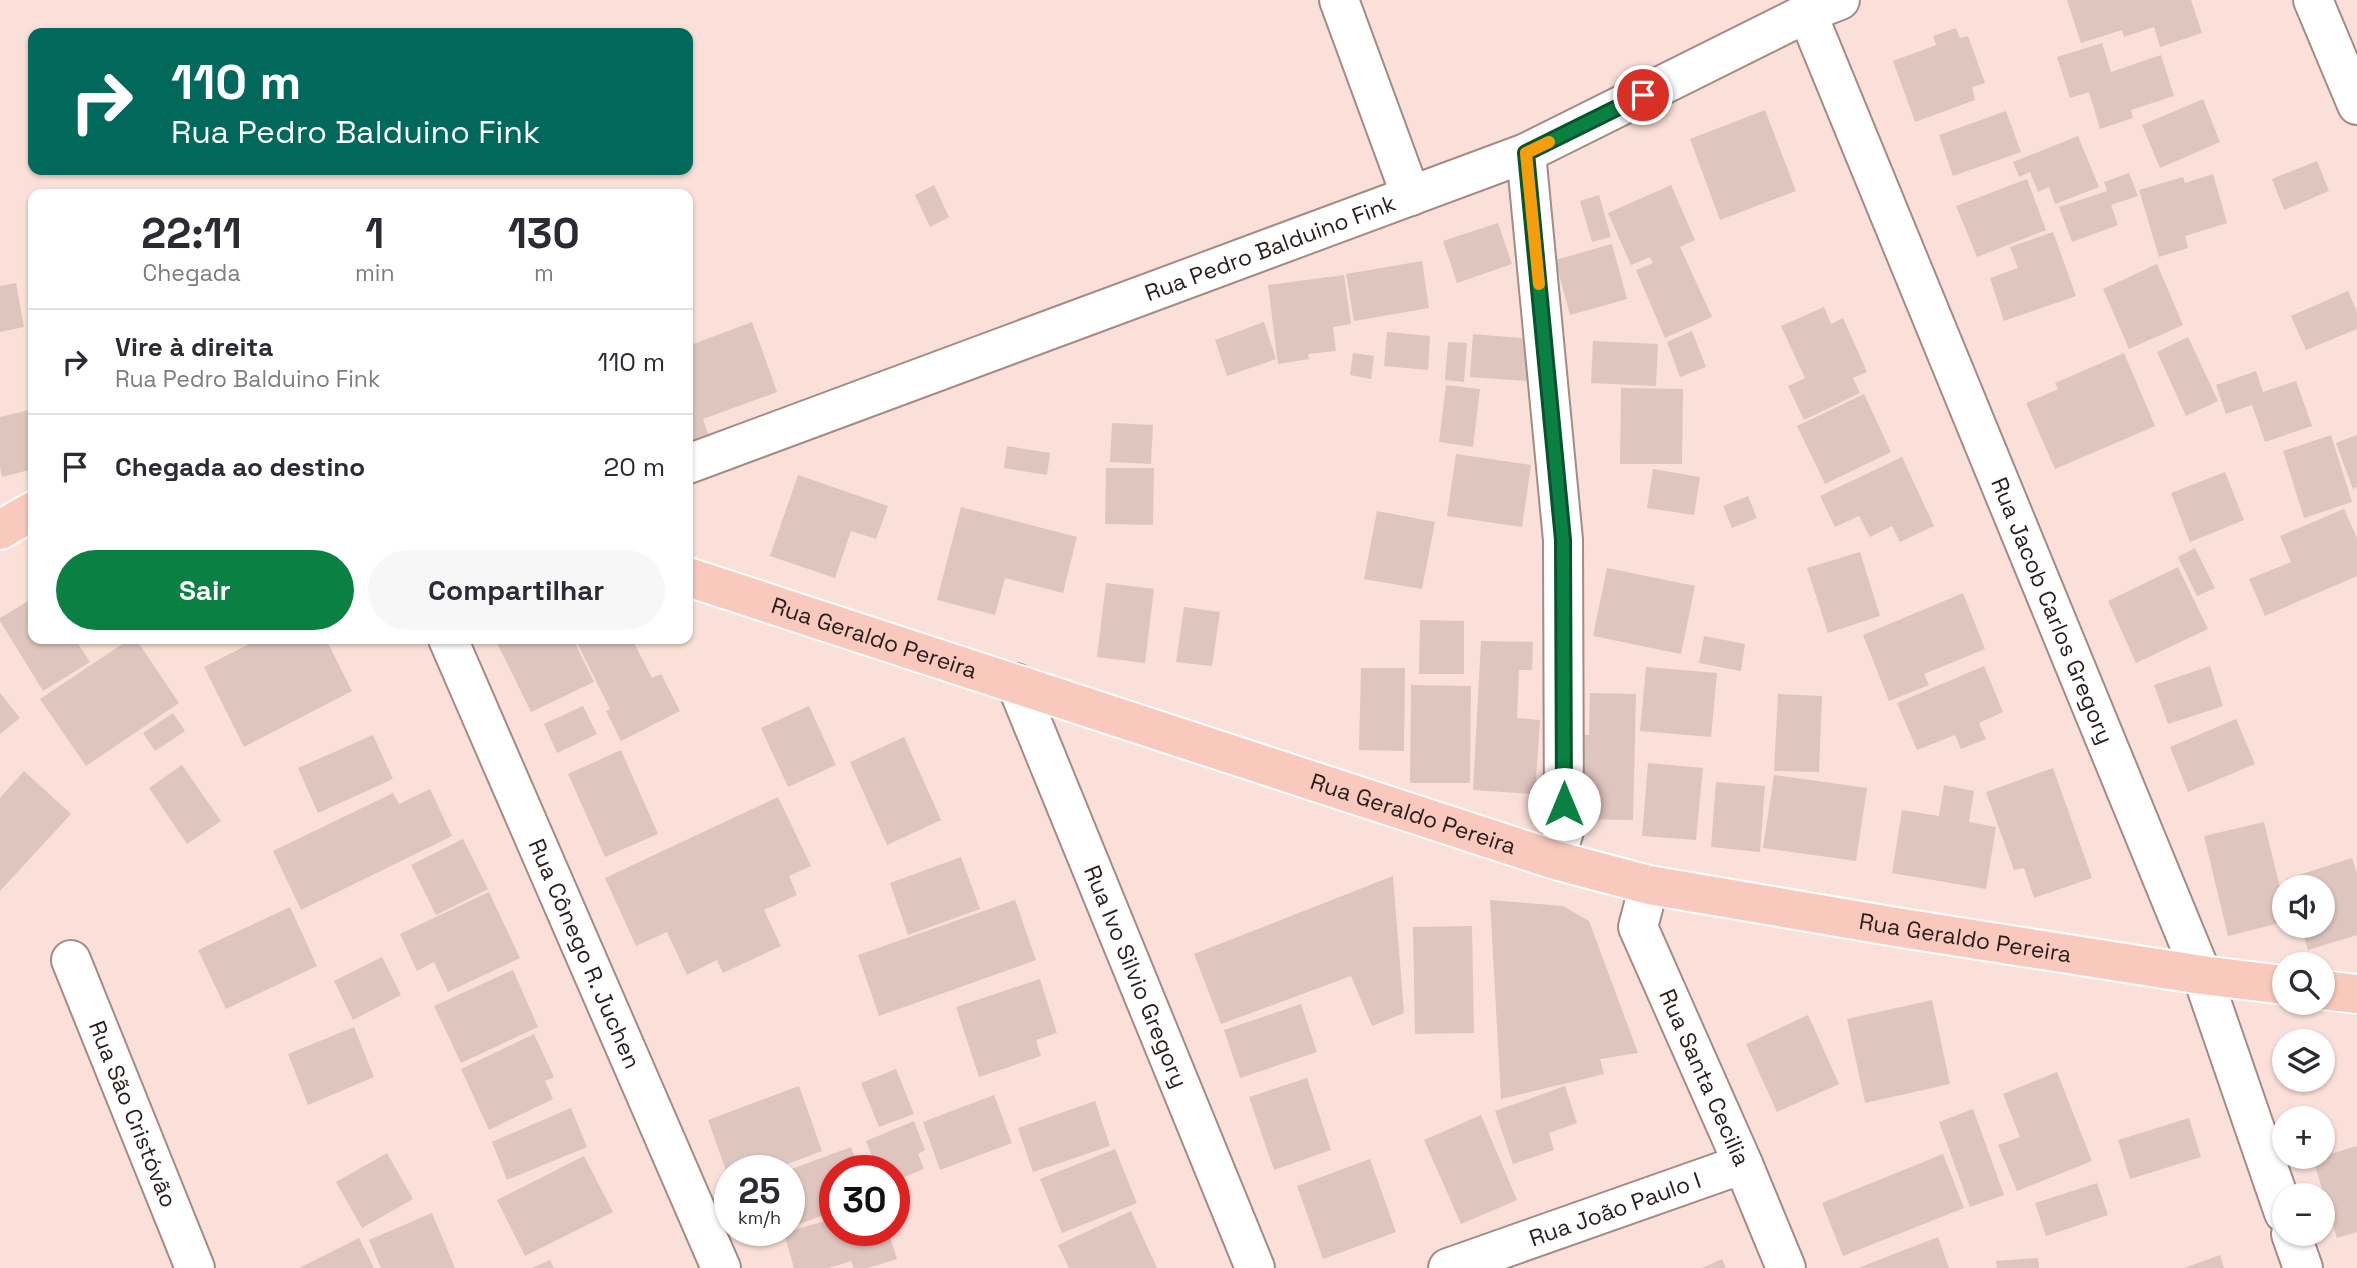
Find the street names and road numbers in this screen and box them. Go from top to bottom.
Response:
street label: Rua Pedro Balduino Fink [1141,188,1400,308]
street label: Rua Jacob Carlos Gregory [1984,473,2121,749]
street label: Rua Geraldo Pereira [768,590,981,685]
street label: Rua Geraldo Pereira [1307,766,1520,861]
street label: Rua Cônego R. Juchen [521,834,648,1073]
street label: Rua Ivo Silvio Gregory [1077,861,1195,1092]
street label: Rua Geraldo Pereira [1857,906,2074,969]
street label: Rua Santa Cecilia [1652,984,1757,1171]
street label: Rua São Cristóvão [82,1016,184,1212]
street label: Rua João Paulo I [1525,1165,1705,1253]

